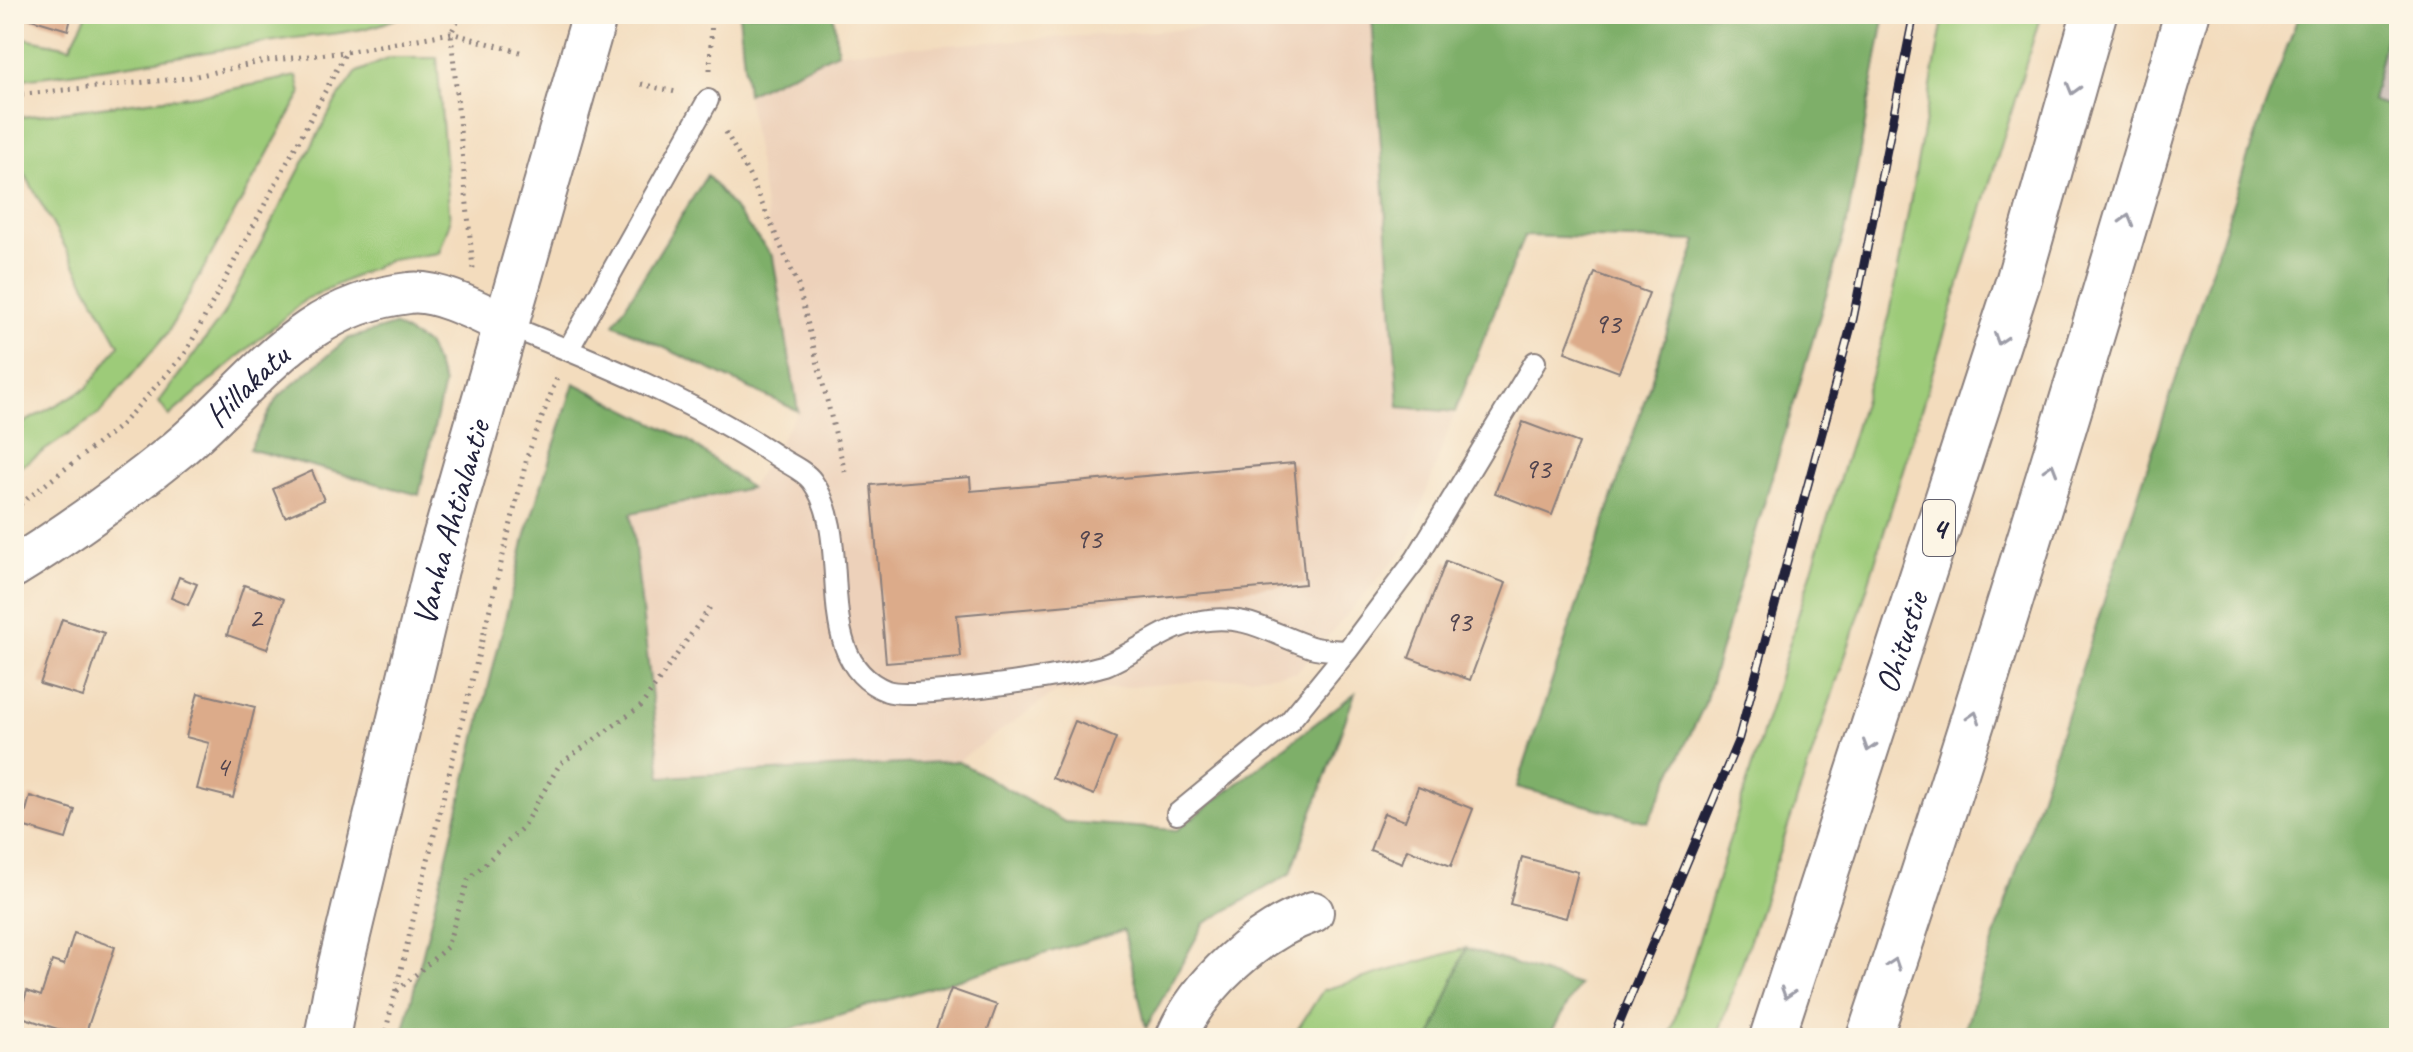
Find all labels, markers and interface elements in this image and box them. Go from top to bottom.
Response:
one-way arrow [2066,82,2082,96]
one-way arrow [2118,213,2134,227]
house number: 93 [1594,304,1623,342]
one-way arrow [1993,331,2009,345]
street label: Hillakatu [196,333,299,436]
street label: Vanha Ahtialantie [402,413,500,630]
house number: 93 [1524,449,1553,487]
one-way arrow [2042,462,2058,476]
road number: 4 [1923,500,1955,556]
house number: 93 [1075,519,1104,557]
street label: Ohitustie [1865,584,1939,698]
house number: 2 [248,598,264,636]
house number: 93 [1445,602,1474,640]
one-way arrow [1965,710,1981,724]
one-way arrow [1862,739,1878,752]
house number: 4 [215,747,231,785]
one-way arrow [1884,958,1900,972]
one-way arrow [1781,985,1797,999]

